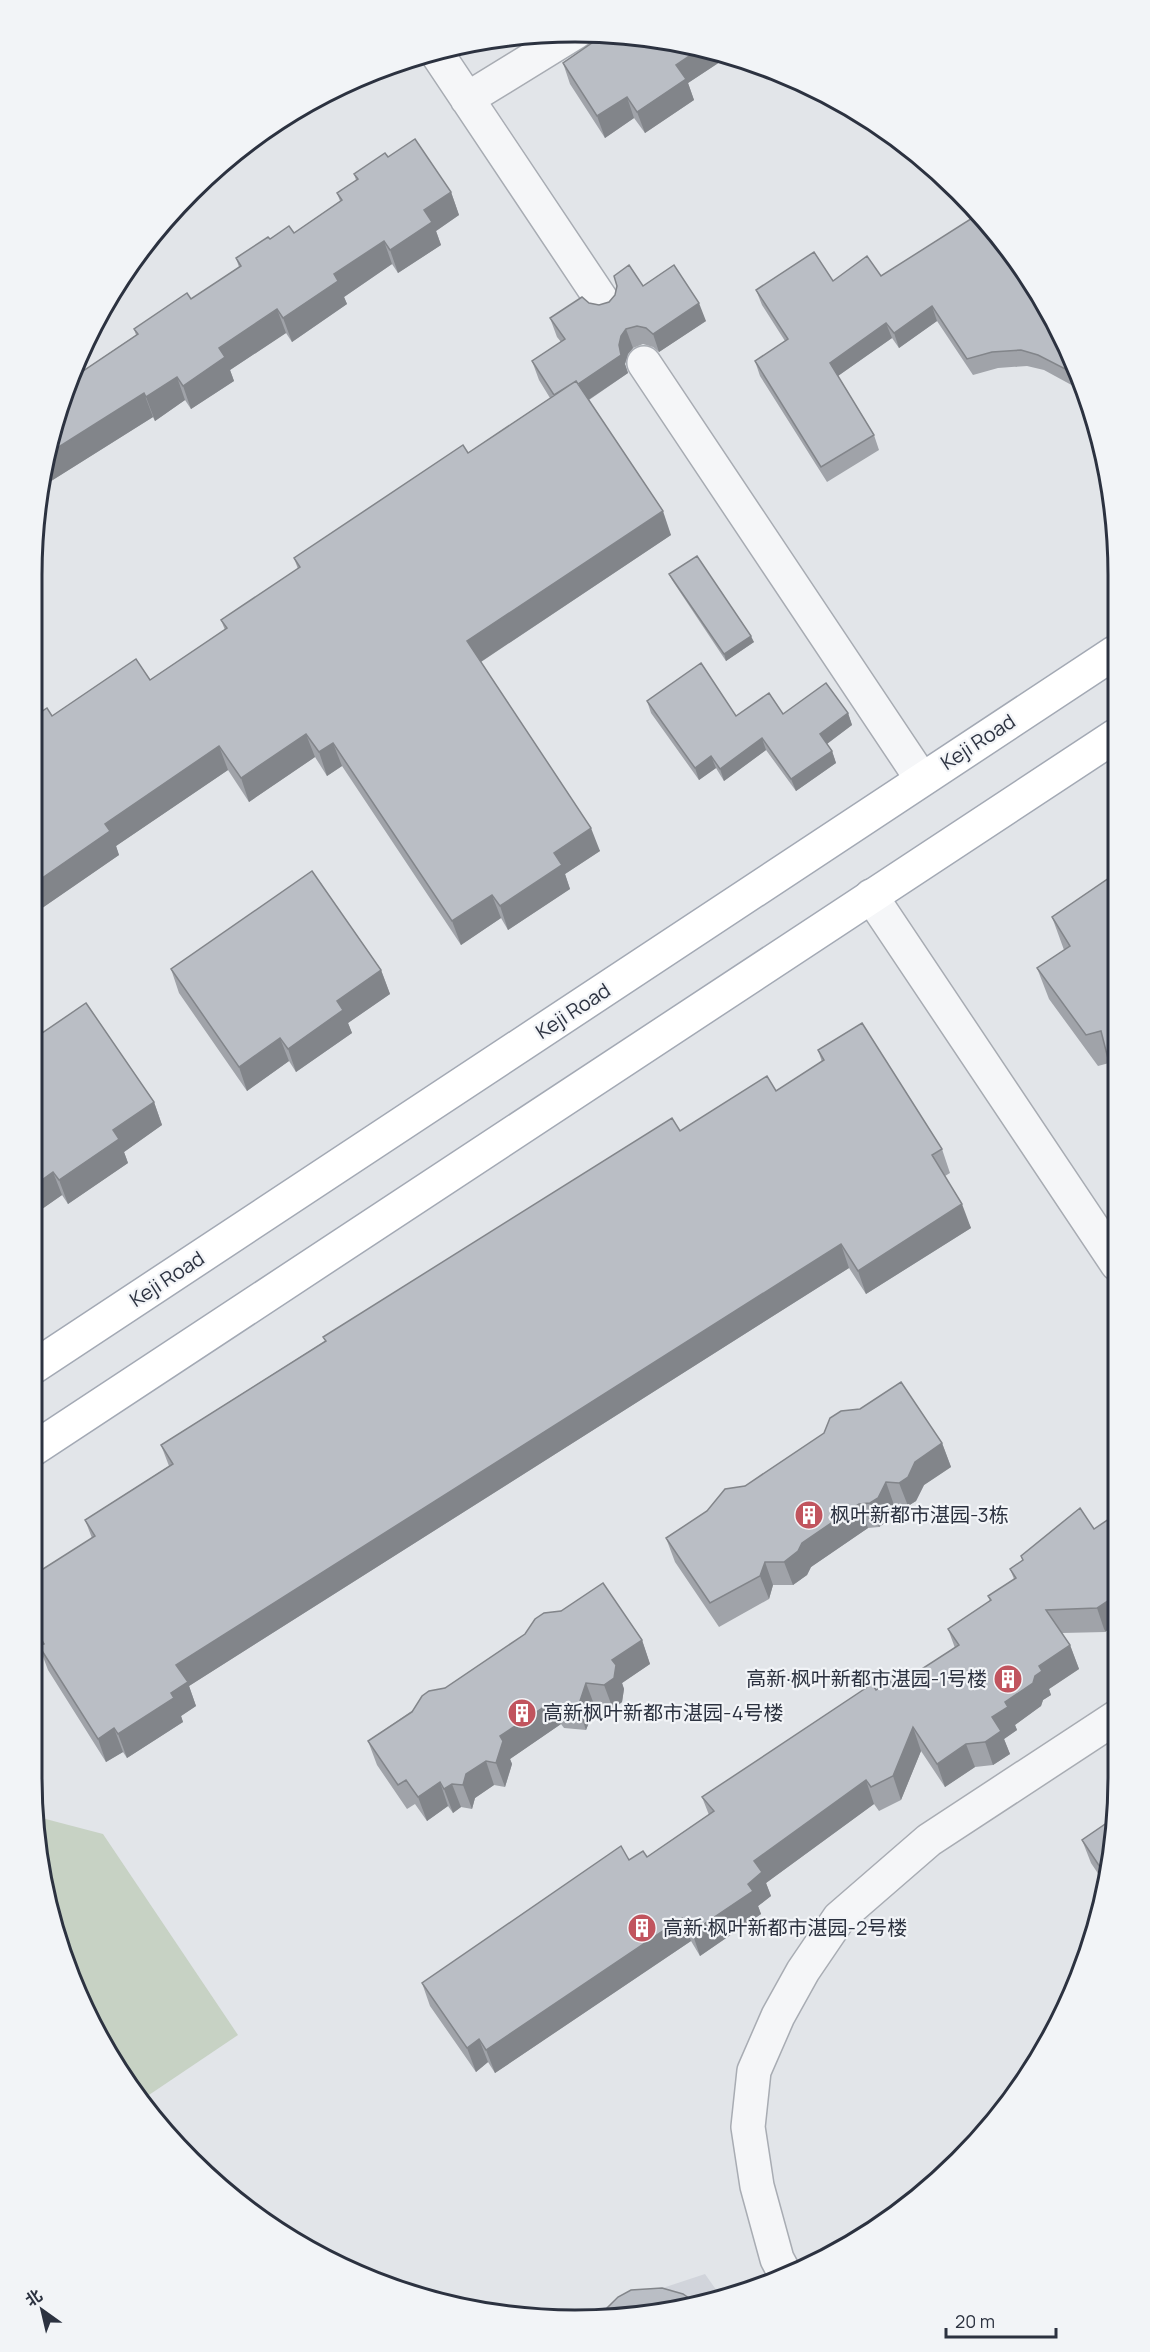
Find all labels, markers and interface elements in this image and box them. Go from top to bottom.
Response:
street label: Keji Road [935,707,1020,776]
street label: Keji Road [530,976,615,1045]
street label: Keji Road [124,1244,209,1313]
building icon: 枫叶新都市湛园-3栋 [793,1499,825,1531]
place label: 枫叶新都市湛园-3栋 [830,1501,1009,1528]
building icon: 高新·枫叶新都市湛园-1号楼 [992,1663,1024,1695]
place label: 高新·枫叶新都市湛园-1号楼 [746,1665,987,1692]
building icon: 高新枫叶新都市湛园-4号楼 [506,1697,538,1729]
place label: 高新枫叶新都市湛园-4号楼 [543,1699,783,1726]
building icon: 高新·枫叶新都市湛园-2号楼 [626,1912,658,1944]
place label: 高新·枫叶新都市湛园-2号楼 [663,1914,907,1941]
north arrow [12,2280,72,2340]
text: 北 [21,2284,46,2311]
scale bar [946,2301,1056,2339]
text: 20 m [955,2309,995,2333]

